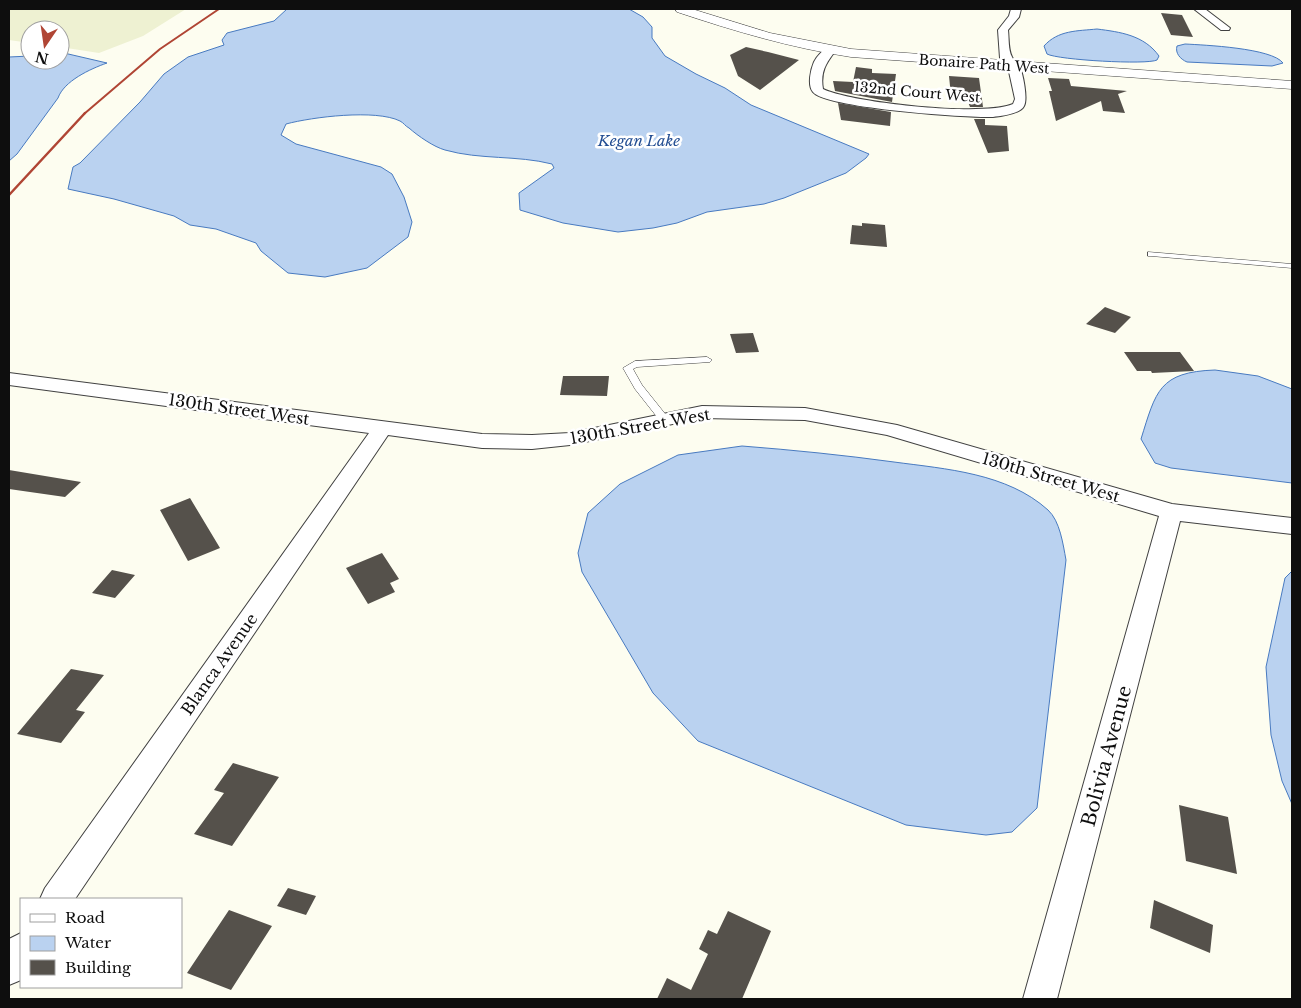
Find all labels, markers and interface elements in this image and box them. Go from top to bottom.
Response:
north arrow [20,20,70,70]
text: N [34,47,51,68]
street label: Bonaire Path West [918,50,1051,78]
street label: 132nd Court West [853,78,982,107]
water label: Kegan Lake [597,131,680,150]
street label: 130th Street West [167,389,311,429]
street label: 130th Street West [568,404,712,448]
street label: 130th Street West [980,448,1122,506]
street label: Blanca Avenue [177,609,261,719]
street label: Bolivia Avenue [1077,683,1136,829]
legend [20,898,182,988]
text: Road [65,908,105,927]
text: Water [64,933,112,952]
text: Building [65,958,132,977]

